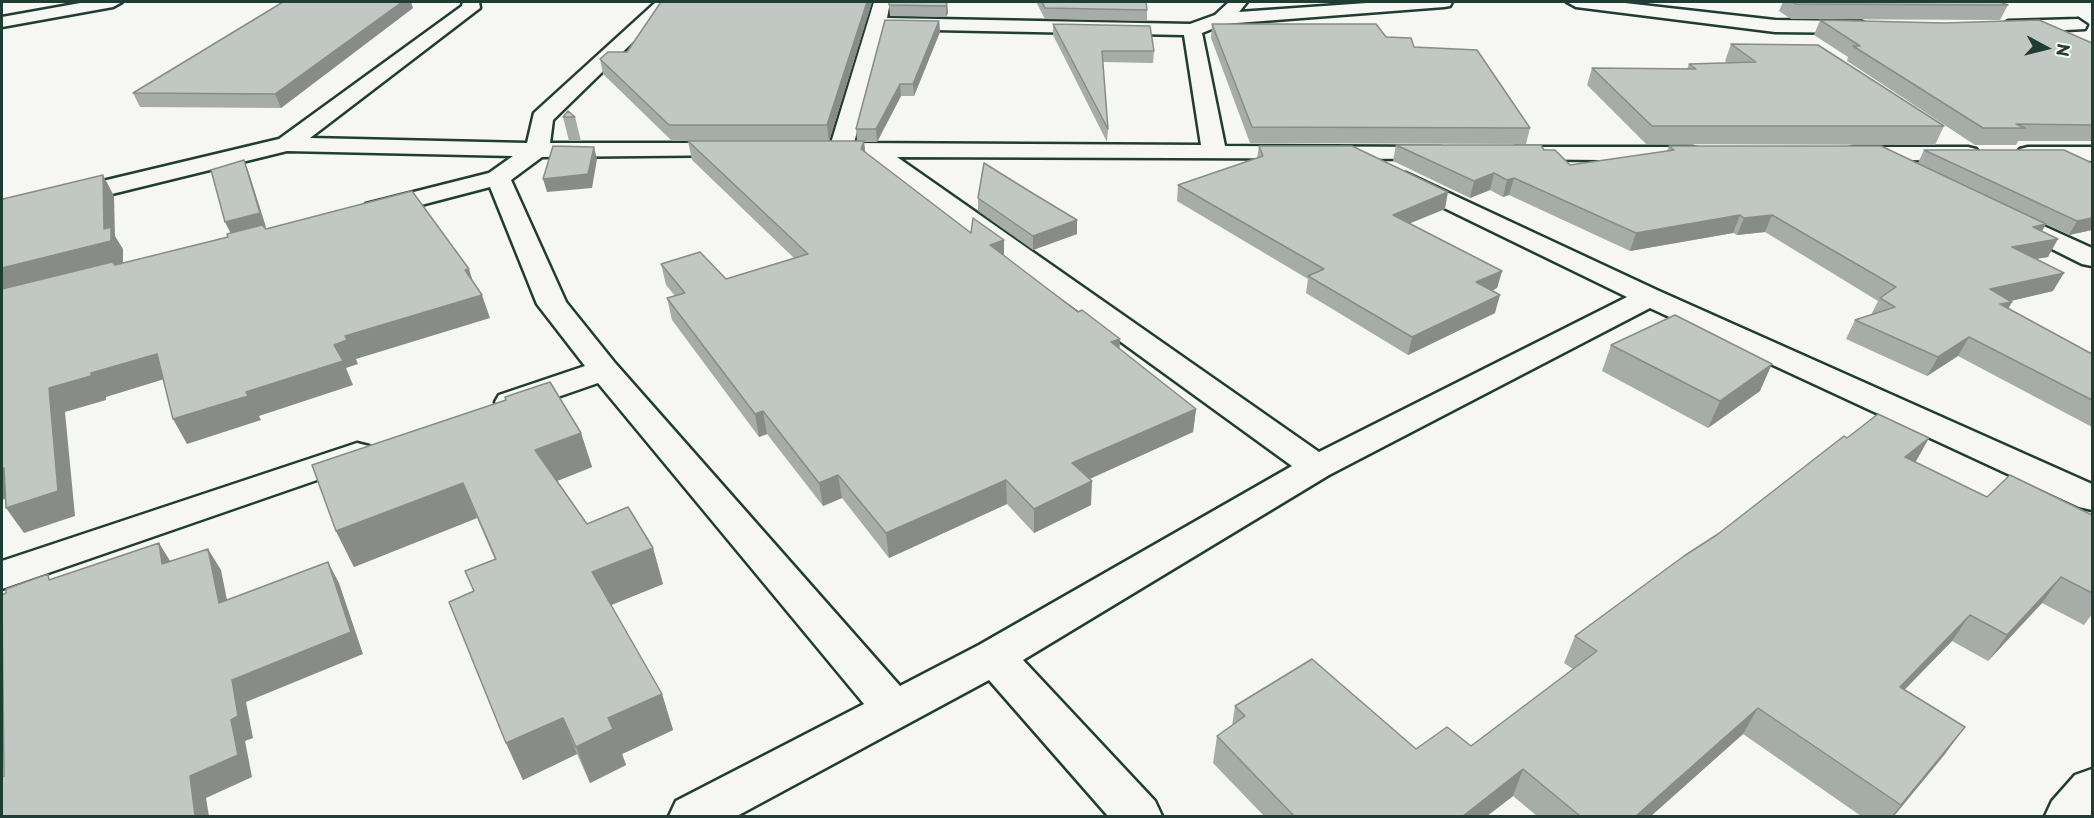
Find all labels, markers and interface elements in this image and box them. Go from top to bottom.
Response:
north arrow [2016,18,2076,78]
text: N [2051,42,2077,58]

